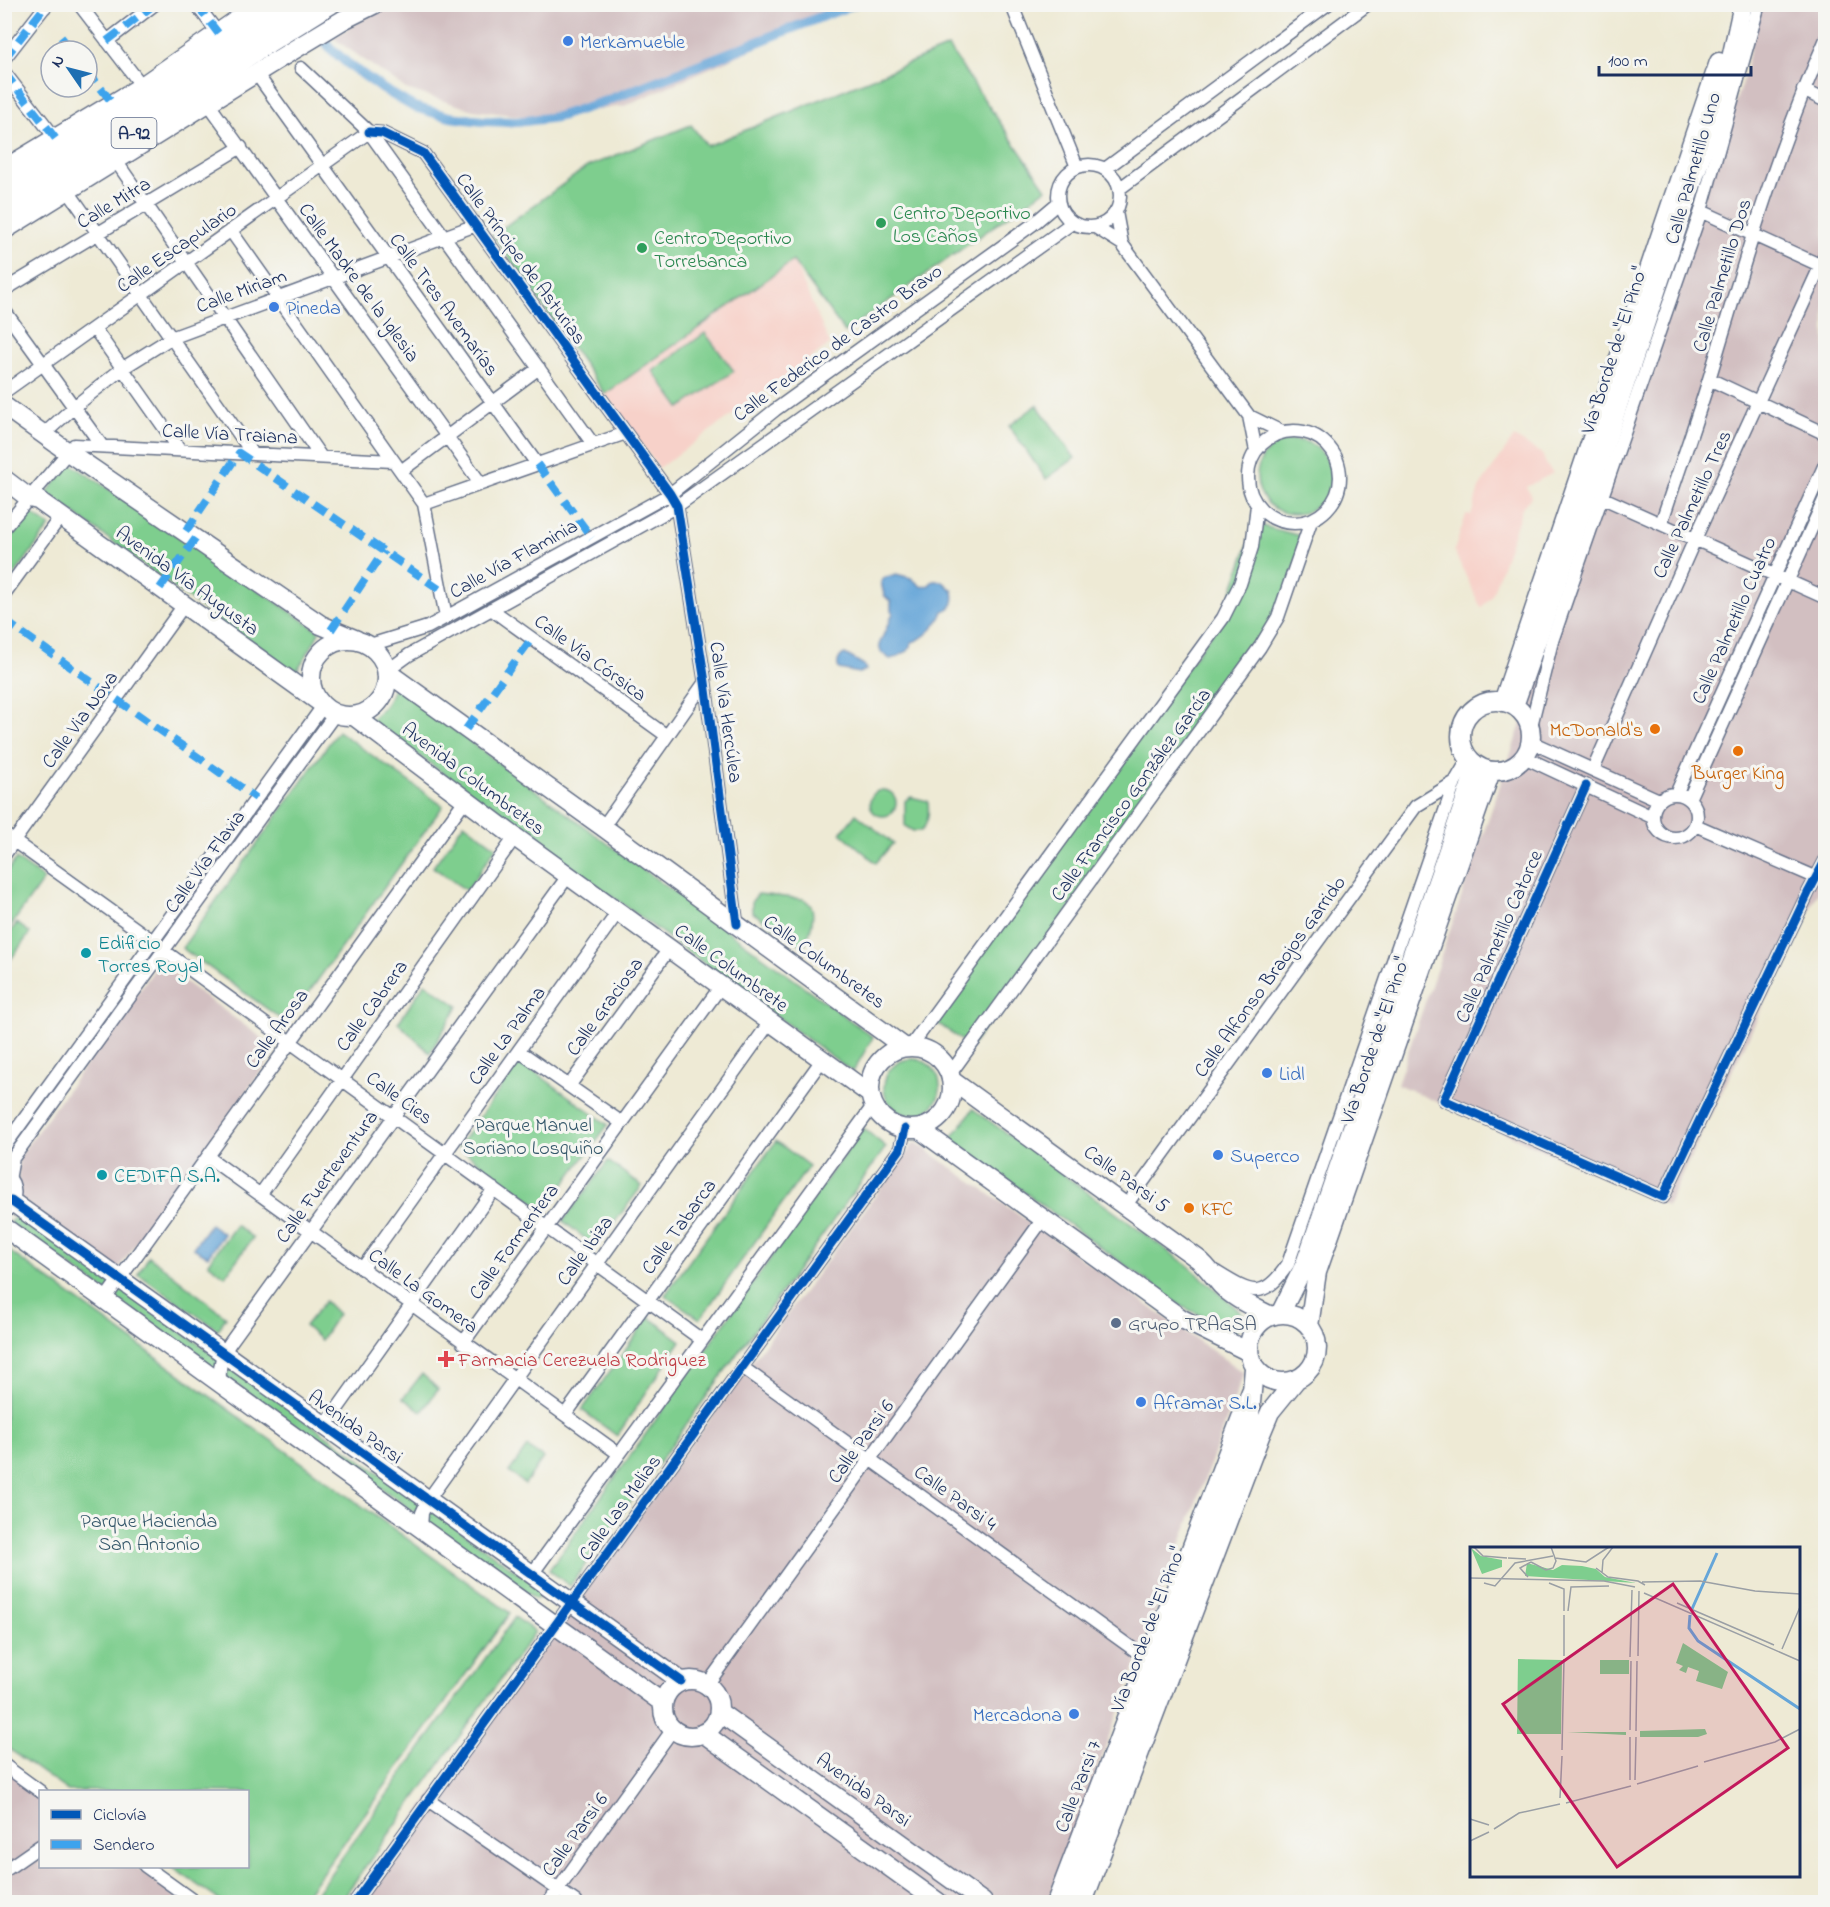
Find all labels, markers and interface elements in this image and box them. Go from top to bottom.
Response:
place label: Merkamueble [580,29,685,58]
marker: Merkamueble [561,34,575,48]
north arrow [39,39,99,99]
scale bar [1599,39,1750,77]
text: 100 m [1608,49,1648,75]
text: N [45,50,71,73]
street label: Calle Palmetillo Uno [1659,89,1730,248]
road number: A-92 [112,118,156,148]
street label: Calle Príncipe de Asturias [448,167,592,351]
street label: Calle Mitra [72,171,157,238]
street label: Calle Palmetillo Dos [1686,195,1761,356]
street label: Calle Escapulario [111,197,244,301]
street label: Calle Madre de la Iglesia [289,198,426,370]
place label: Centro Deportivo Los Caños [893,200,1031,252]
marker: Centro Deportivo Los Caños [874,216,888,230]
place label: Centro Deportivo Torrebanca [654,225,792,277]
street label: Calle Tres Avemarías [381,228,505,383]
marker: Centro Deportivo Torrebanca [635,241,649,255]
street label: Calle Federico de Castro Bravo [728,258,949,430]
street label: Calle Miriam [193,263,291,322]
street label: Vía Borde de "El Pino" [1574,263,1656,439]
place label: Pineda [286,295,341,324]
marker: Pineda [267,300,281,314]
street label: Calle Vía Traiana [161,417,298,454]
street label: Calle Palmetillo Tres [1646,426,1740,584]
street label: Calle Vía Flaminia [445,513,584,607]
street label: Avenida Vía Augusta [108,520,265,645]
street label: Calle Palmetillo Cuatro [1685,533,1785,709]
street label: Calle Vía Córsica [527,608,652,710]
street label: Calle Vía Hercúlea [700,640,749,785]
street label: Calle Via Nova [36,666,126,775]
street label: Calle Francisco González García [1045,683,1219,908]
street label: Avenida Columbretes [395,716,550,844]
place label: McDonald's [1549,717,1643,746]
marker: McDonald's [1648,722,1662,736]
marker: Burger King [1731,744,1745,758]
place label: Burger King [1691,760,1784,790]
street label: Calle Vía Flavia [159,805,253,920]
street label: Calle Palmetillo Catorce [1449,846,1552,1028]
street label: Calle Alfonso Braojos Garrido [1188,871,1354,1084]
street label: Calle Columbretes [756,909,891,1017]
street label: Calle Columbrete [667,918,794,1020]
place label: Edificio Torres Royal [98,930,202,982]
marker: Edificio Torres Royal [79,946,93,960]
street label: Calle Graciosa [560,952,652,1063]
street label: Vía Borde de "El Pino" [1334,953,1419,1129]
street label: Calle Cabrera [330,955,416,1058]
street label: Calle La Palma [462,981,554,1092]
street label: Calle Arosa [239,984,317,1075]
place label: Lidl [1279,1061,1305,1090]
street label: Calle Cies [359,1065,438,1133]
marker: Lidl [1260,1066,1274,1080]
street label: Calle Fuerteventura [270,1105,386,1250]
park label: Parque Manuel Soriano Losquiño [463,1112,603,1164]
street label: Calle Parsi 5 [1077,1139,1175,1221]
place label: Superco [1230,1143,1300,1172]
marker: Superco [1211,1148,1225,1162]
place label: CEDIFA S.A. [114,1163,220,1192]
marker: CEDIFA S.A. [95,1168,109,1182]
street label: Calle Tabarca [635,1174,725,1281]
street label: Calle Formentera [463,1178,567,1307]
place label: KFC [1201,1196,1233,1225]
marker: KFC [1182,1201,1196,1215]
street label: Calle Ibiza [551,1210,621,1293]
street label: Calle La Gomera [361,1242,484,1342]
place label: Grupo TRAGSA [1128,1311,1257,1340]
marker: Grupo TRAGSA [1109,1316,1123,1330]
place label: Farmacia Cerezuela Rodriguez [457,1347,706,1377]
marker: Farmacia Cerezuela Rodriguez [439,1352,453,1366]
street label: Avenida Parsi [301,1384,408,1472]
place label: Aframar S.L. [1153,1390,1257,1419]
street label: Calle Parsi 6 [822,1394,903,1490]
marker: Aframar S.L. [1134,1395,1148,1409]
street label: Calle Las Melias [573,1449,669,1568]
street label: Calle Parsi 4 [907,1459,1002,1539]
park label: Parque Hacienda San Antonio [81,1508,217,1560]
street label: Vía Borde de "El Pino" [1104,1543,1194,1717]
inset map [1470,1547,1800,1877]
place label: Mercadona [973,1702,1062,1731]
marker: Mercadona [1067,1707,1081,1721]
street label: Calle Parsi 7 [1048,1736,1110,1837]
street label: Avenida Parsi [809,1747,916,1835]
street label: Calle Parsi 6 [536,1787,617,1883]
legend [39,1790,249,1868]
text: Ciclovía [93,1803,146,1829]
text: Sendero [93,1833,155,1859]

